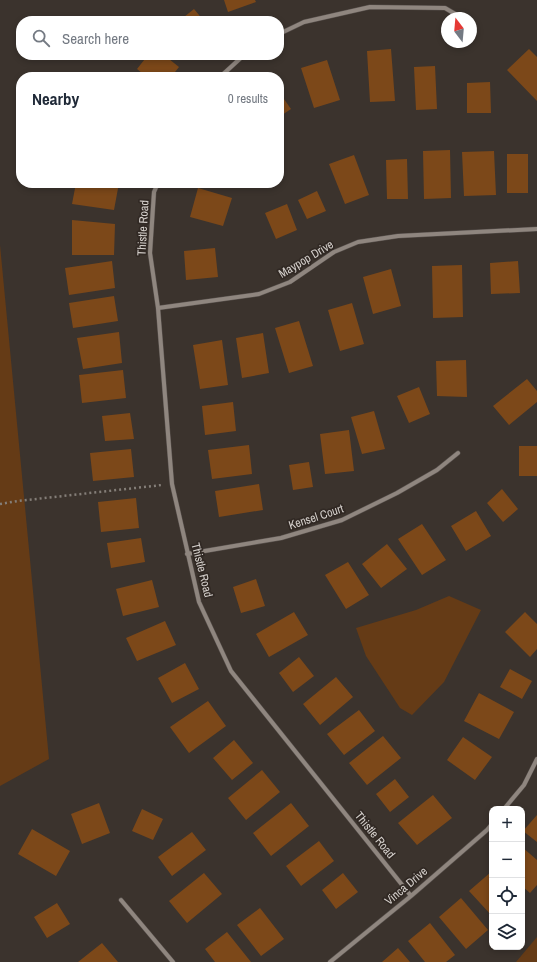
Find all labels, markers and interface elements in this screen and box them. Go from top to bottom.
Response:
north arrow [441,12,477,48]
search box [16,16,284,60]
icon: search [30,27,52,49]
text: Search here [62,28,129,49]
text: Nearby [32,87,79,110]
text: 0 results [228,90,268,107]
street label: Thistle Road [134,200,152,256]
street label: Maypop Drive [276,236,336,282]
street label: Kensel Court [286,501,346,533]
street label: Thistle Road [187,541,217,599]
map controls [489,806,525,950]
button: + [489,806,525,842]
street label: Thistle Road [351,808,399,862]
button: − [489,842,525,878]
street label: Vinca Drive [381,863,431,909]
button: locate [489,878,525,914]
button: layers [489,914,525,950]

